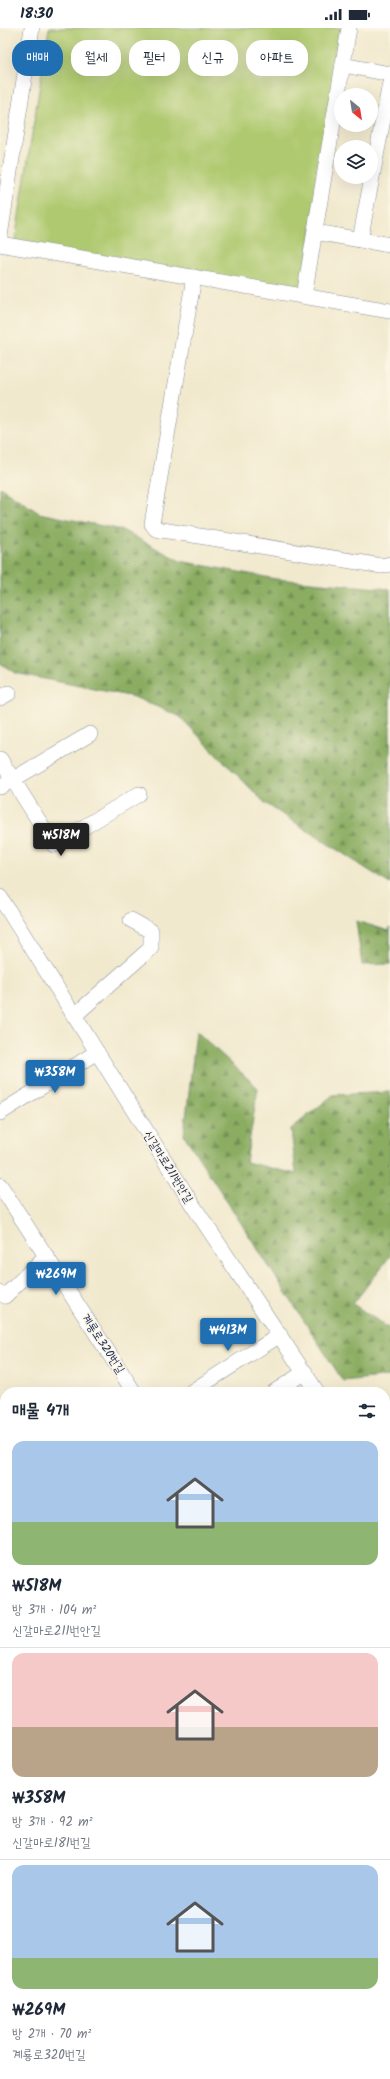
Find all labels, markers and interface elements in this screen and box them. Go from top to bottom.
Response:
text: 18:30 [20,2,53,26]
chip: 매매 [12,40,63,76]
chip: 월세 [71,40,121,76]
chip: 필터 [129,40,180,76]
chip: 신규 [188,40,238,76]
chip: 아파트 [246,40,308,76]
north arrow [334,88,378,132]
map controls [334,88,378,184]
button: layers [334,140,378,184]
pin: ₩518M [33,823,89,857]
text: ₩518M [42,825,80,846]
pin: ₩358M [27,1060,83,1094]
text: ₩358M [35,1062,75,1083]
street label: 신갈마로211번안길 [138,1127,198,1207]
pin: ₩269M [28,1262,84,1296]
text: ₩269M [36,1264,76,1285]
street label: 계룡로320번길 [76,1310,130,1378]
pin: ₩413M [200,1318,256,1352]
text: ₩413M [209,1320,247,1341]
text: 매물 4개 [12,1398,69,1425]
icon: filters [356,1400,378,1422]
icon: home [159,1467,231,1539]
text: ₩518M [12,1573,61,1600]
text: 방 3개 · 104 m² [12,1600,96,1621]
text: 신갈마로211번안길 [12,1621,101,1642]
icon: home [159,1679,231,1751]
text: ₩358M [12,1785,65,1812]
text: 방 3개 · 92 m² [12,1812,93,1833]
text: 신갈마로181번길 [12,1833,91,1854]
icon: home [159,1891,231,1963]
text: ₩269M [12,1997,65,2024]
text: 방 2개 · 70 m² [12,2024,91,2045]
text: 계룡로320번길 [12,2045,86,2066]

